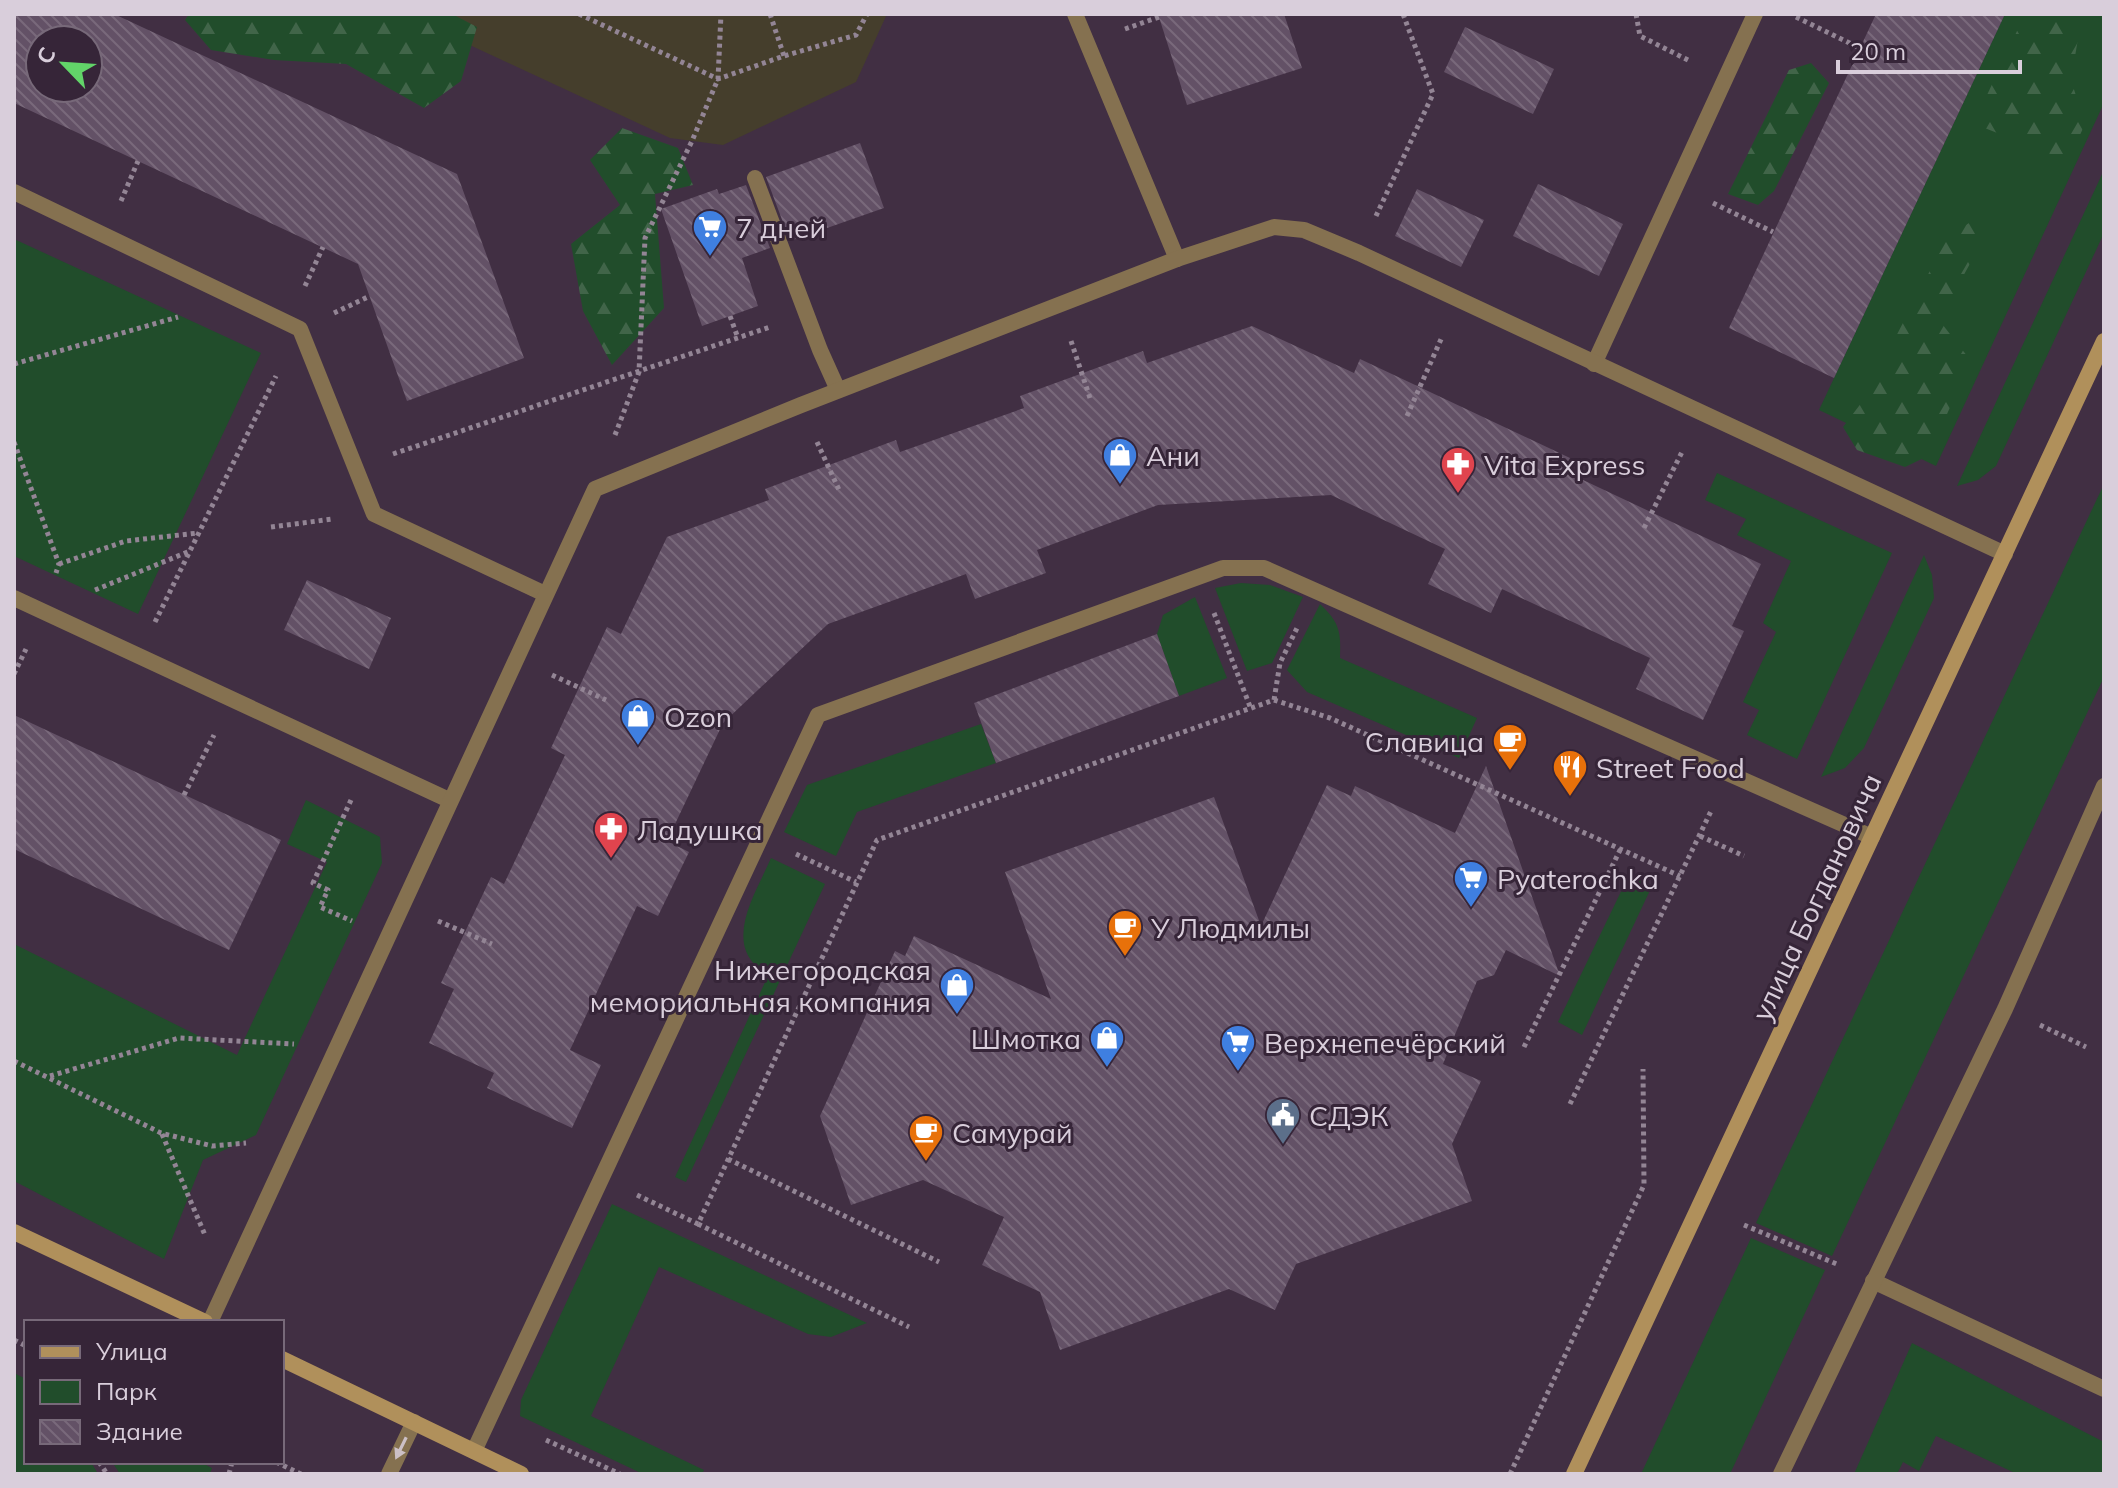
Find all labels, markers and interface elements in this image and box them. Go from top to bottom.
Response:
north arrow [24,24,104,104]
scale bar [1838,24,2020,74]
text: 20 m [1850,36,1906,66]
text: С [30,43,62,68]
supermarket icon: 7 дней [691,208,729,258]
place label: 7 дней [736,210,826,245]
shop icon: Ани [1101,436,1139,486]
place label: Ани [1146,438,1200,473]
pharmacy icon: Vita Express [1439,445,1477,495]
place label: Vita Express [1484,447,1645,482]
shop icon: Ozon [619,697,657,747]
place label: Ozon [664,699,732,734]
cafe icon: Славица [1491,722,1529,772]
place label: Славица [1365,724,1484,759]
restaurant icon: Street Food [1551,748,1589,798]
place label: Street Food [1596,750,1745,785]
street label: улица Богдановича [1743,768,1889,1026]
pharmacy icon: Ладушка [592,810,630,860]
place label: Ладушка [637,812,763,847]
supermarket icon: Pyaterochka [1452,859,1490,909]
place label: Pyaterochka [1497,861,1659,896]
cafe icon: У Людмилы [1106,908,1144,958]
place label: У Людмилы [1150,910,1310,945]
place label: Нижегородская мемориальная компания [590,952,931,1019]
shop icon: Нижегородская мемориальная компания [938,966,976,1016]
shop icon: Шмотка [1088,1019,1126,1069]
place label: Шмотка [971,1021,1081,1056]
supermarket icon: Верхнепечёрский [1219,1023,1257,1073]
place label: Верхнепечёрский [1264,1025,1506,1060]
public building icon: СДЭК [1264,1096,1302,1146]
place label: СДЭК [1309,1098,1389,1133]
cafe icon: Самурай [907,1113,945,1163]
place label: Самурай [952,1115,1073,1150]
legend [24,1320,284,1464]
text: Улица [95,1336,168,1366]
text: Парк [96,1376,157,1406]
text: Здание [96,1416,183,1446]
one-way arrow [395,1436,408,1459]

